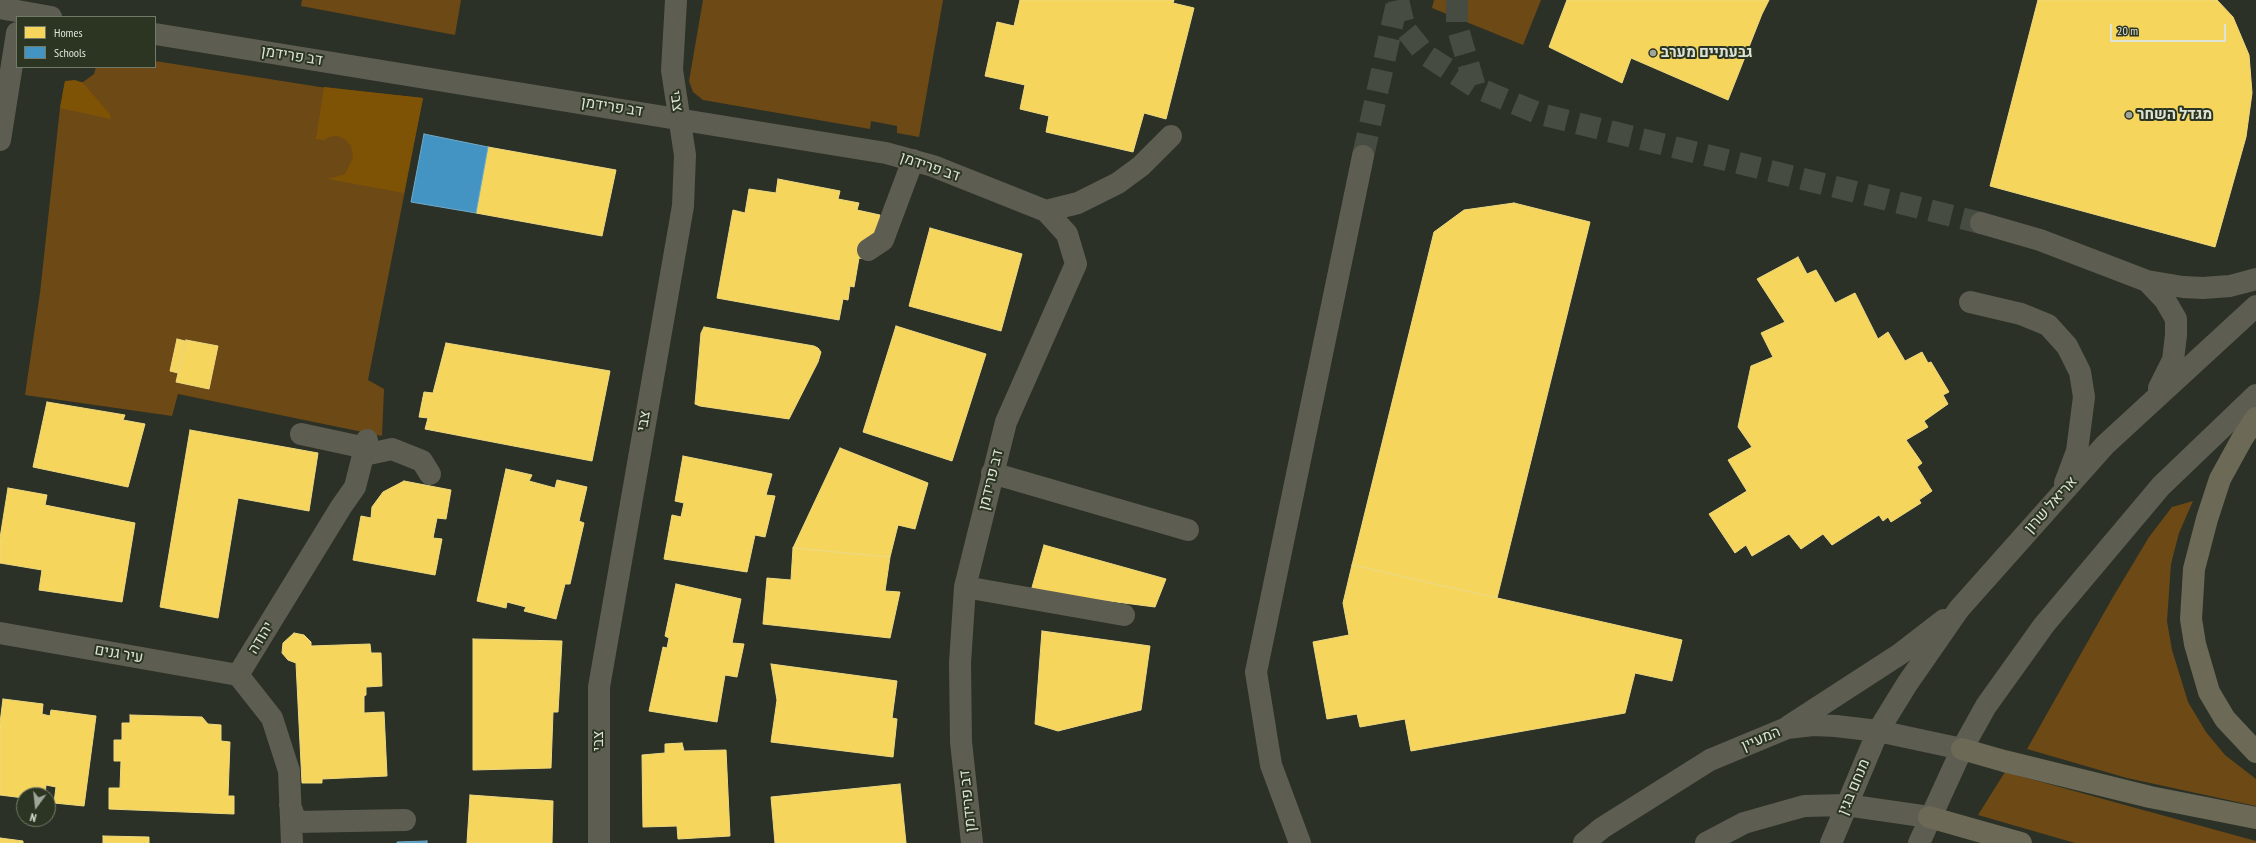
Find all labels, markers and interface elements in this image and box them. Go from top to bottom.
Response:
legend [16,16,156,68]
scale bar [2112,16,2228,42]
text: 20 m [2117,23,2138,38]
text: Homes [54,25,82,40]
street label: דב פרידמן [260,42,324,70]
place label: גבעתיים מערב [1661,44,1753,62]
text: Schools [54,45,86,60]
marker: גבעתיים מערב [1648,48,1658,58]
street label: צבי [666,90,686,112]
street label: דב פרידמן [580,93,644,121]
place label: מגדל השחר [2137,106,2212,124]
marker: מגדל השחר [2124,110,2134,120]
street label: דב פרידמן [898,148,962,186]
street label: צבי [633,409,655,433]
street label: דב פרידמן [975,448,1007,512]
street label: אריאל שרון [2021,473,2081,537]
street label: יהודה [244,619,278,657]
street label: עיר גנים [93,641,145,667]
street label: המעיין [1739,723,1783,755]
street label: צבי [590,731,608,751]
street label: מנחם בגין [1834,756,1874,818]
street label: דב פרידמן [956,769,980,833]
north arrow [16,787,56,827]
text: N [28,810,38,825]

